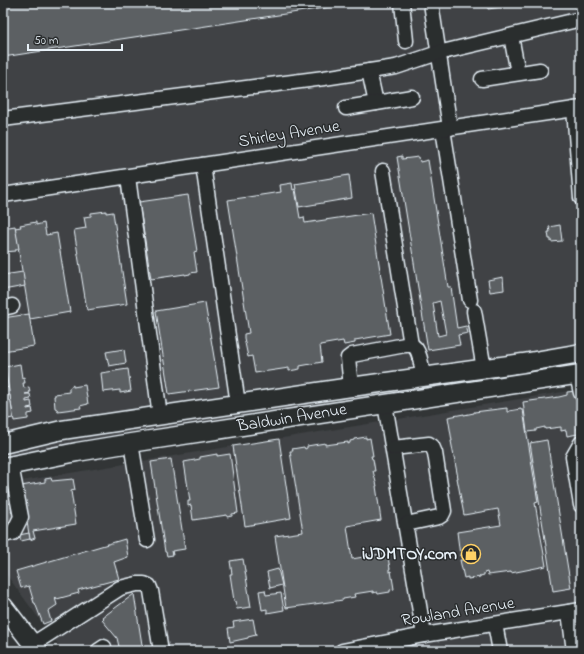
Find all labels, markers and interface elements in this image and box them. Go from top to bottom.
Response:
scale bar [28,26,122,52]
text: 50 m [34,32,58,50]
street label: Shirley Avenue [237,114,342,155]
street label: Baldwin Avenue [234,397,349,439]
place label: iJDMTOY.com [362,542,457,567]
shop icon: iJDMTOY.com [460,543,482,565]
street label: Rowland Avenue [400,591,517,633]

